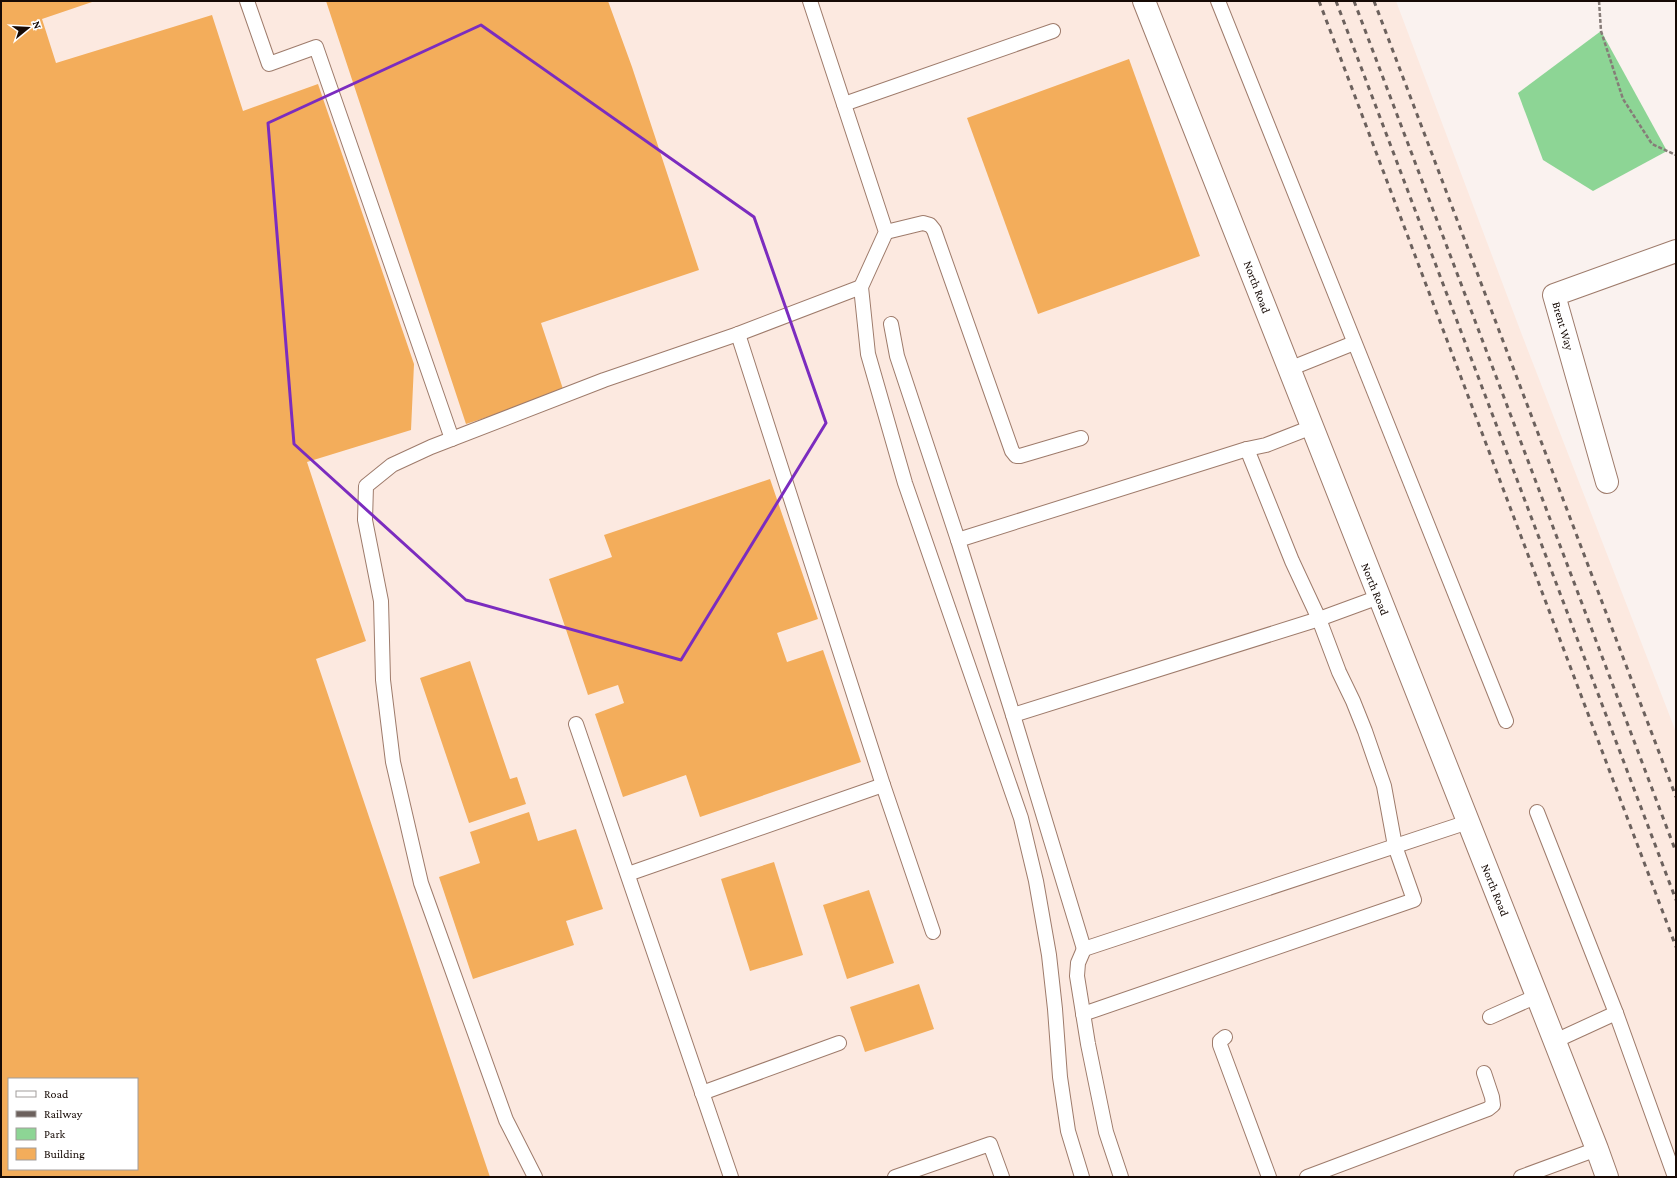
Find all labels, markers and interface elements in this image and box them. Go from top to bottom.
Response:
north arrow [8,8,48,48]
text: N [31,19,45,31]
street label: North Road [1241,259,1274,316]
street label: Brent Way [1549,300,1577,352]
street label: North Road [1358,561,1392,618]
street label: North Road [1478,862,1512,919]
legend [8,1078,138,1170]
text: Road [44,1087,69,1101]
text: Railway [44,1107,83,1121]
text: Park [44,1127,66,1141]
text: Building [44,1147,85,1161]

